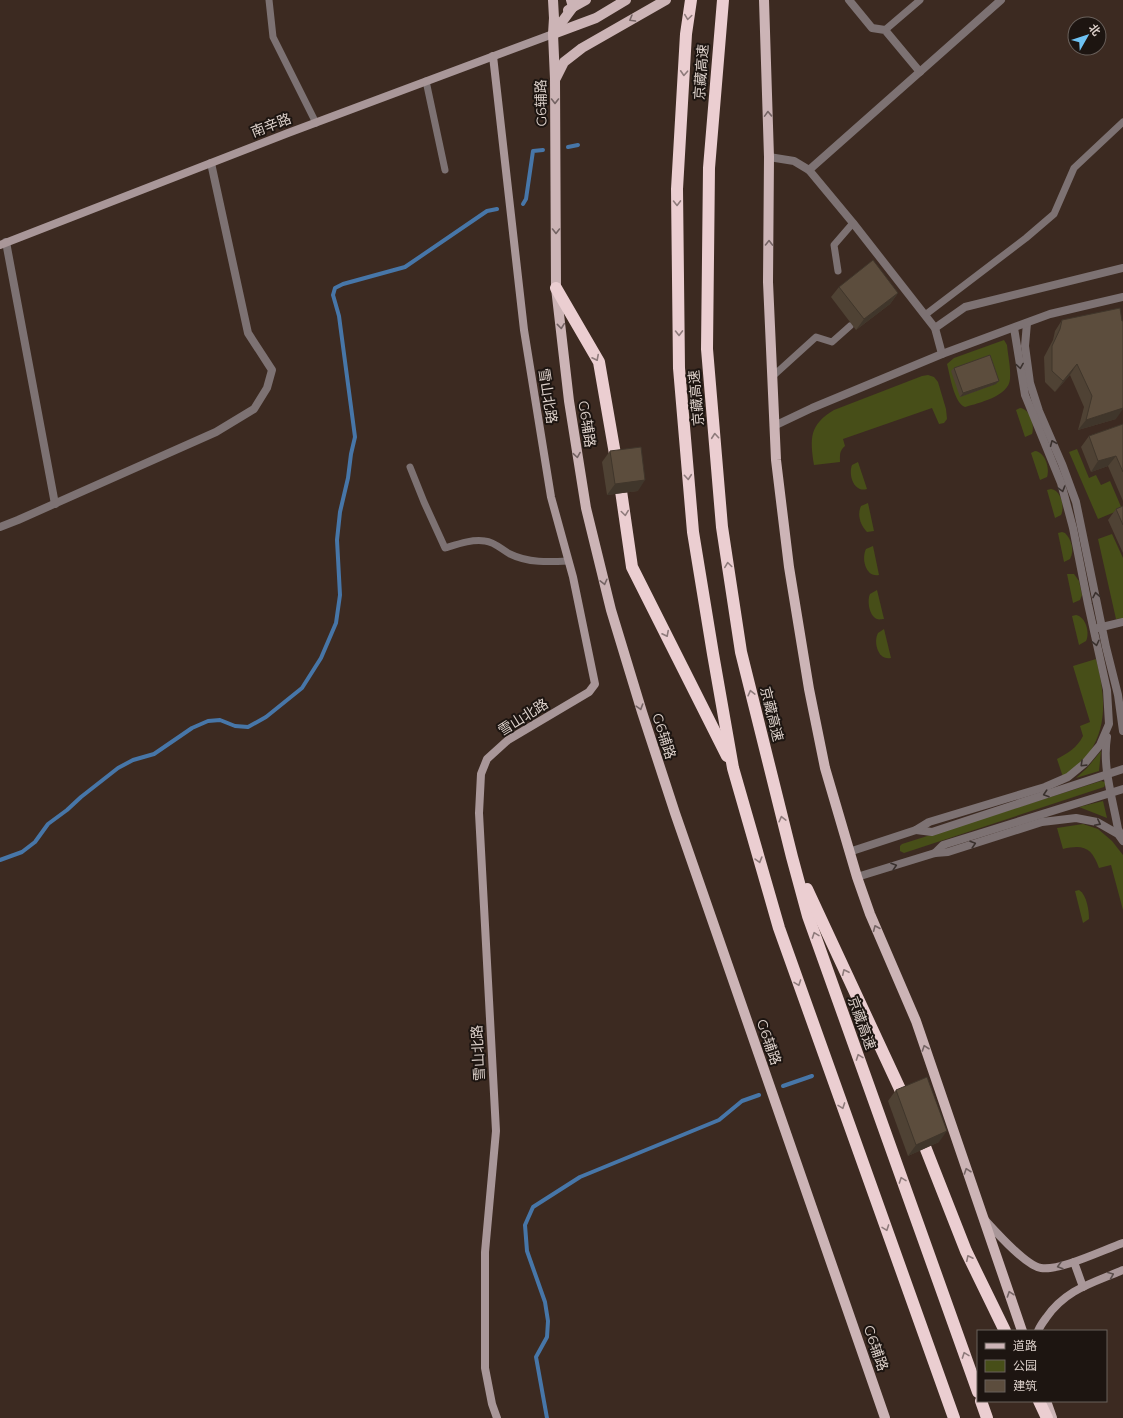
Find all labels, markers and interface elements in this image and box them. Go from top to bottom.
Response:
one-way arrow [684,14,693,20]
one-way arrow [629,15,636,22]
north arrow [1067,16,1107,56]
text: 北 [1086,21,1104,38]
street label: 京藏高速 [690,43,712,101]
one-way arrow [679,70,688,76]
street label: G6辅路 [532,79,550,127]
one-way arrow [551,98,559,104]
street label: 南辛路 [248,109,294,141]
one-way arrow [764,110,772,116]
one-way arrow [673,200,682,206]
one-way arrow [552,228,560,234]
one-way arrow [765,240,773,246]
one-way arrow [556,323,565,329]
one-way arrow [675,330,683,336]
one-way arrow [592,354,599,361]
one-way arrow [1015,363,1024,369]
street label: 雪山北路 [535,367,561,425]
street label: 京藏高速 [685,369,707,427]
street label: G6辅路 [574,399,600,449]
one-way arrow [710,433,719,439]
one-way arrow [1050,440,1058,448]
one-way arrow [572,452,581,458]
one-way arrow [684,474,693,480]
one-way arrow [1057,485,1066,492]
one-way arrow [620,510,629,516]
one-way arrow [724,562,733,568]
one-way arrow [599,579,608,586]
one-way arrow [1092,592,1100,598]
one-way arrow [661,630,669,638]
one-way arrow [1092,640,1100,646]
street label: 京藏高速 [756,685,788,743]
one-way arrow [747,690,756,697]
street label: 雪山北路 [494,695,552,739]
one-way arrow [635,703,644,710]
street label: G6辅路 [648,711,680,761]
one-way arrow [1080,759,1088,766]
one-way arrow [1043,790,1050,798]
one-way arrow [779,816,787,823]
one-way arrow [1094,818,1102,826]
one-way arrow [969,840,976,849]
one-way arrow [754,856,763,863]
one-way arrow [891,862,898,870]
one-way arrow [873,924,881,932]
one-way arrow [811,932,819,939]
one-way arrow [842,969,850,976]
one-way arrow [794,980,802,987]
street label: 京藏高速 [844,994,880,1052]
street label: G6辅路 [753,1017,785,1067]
street label: 雪山北路 [468,1025,488,1081]
one-way arrow [922,1045,930,1052]
one-way arrow [855,1054,863,1061]
one-way arrow [838,1102,846,1109]
one-way arrow [964,1168,972,1175]
one-way arrow [899,1176,907,1183]
one-way arrow [881,1225,890,1232]
one-way arrow [966,1255,974,1263]
one-way arrow [1057,1261,1064,1270]
one-way arrow [1107,1272,1114,1280]
one-way arrow [1006,1291,1014,1298]
street label: G6辅路 [860,1323,892,1373]
legend [977,1330,1107,1402]
text: 道路 [1013,1338,1037,1353]
one-way arrow [961,1352,970,1359]
text: 公园 [1013,1358,1037,1373]
text: 建筑 [1013,1378,1037,1393]

